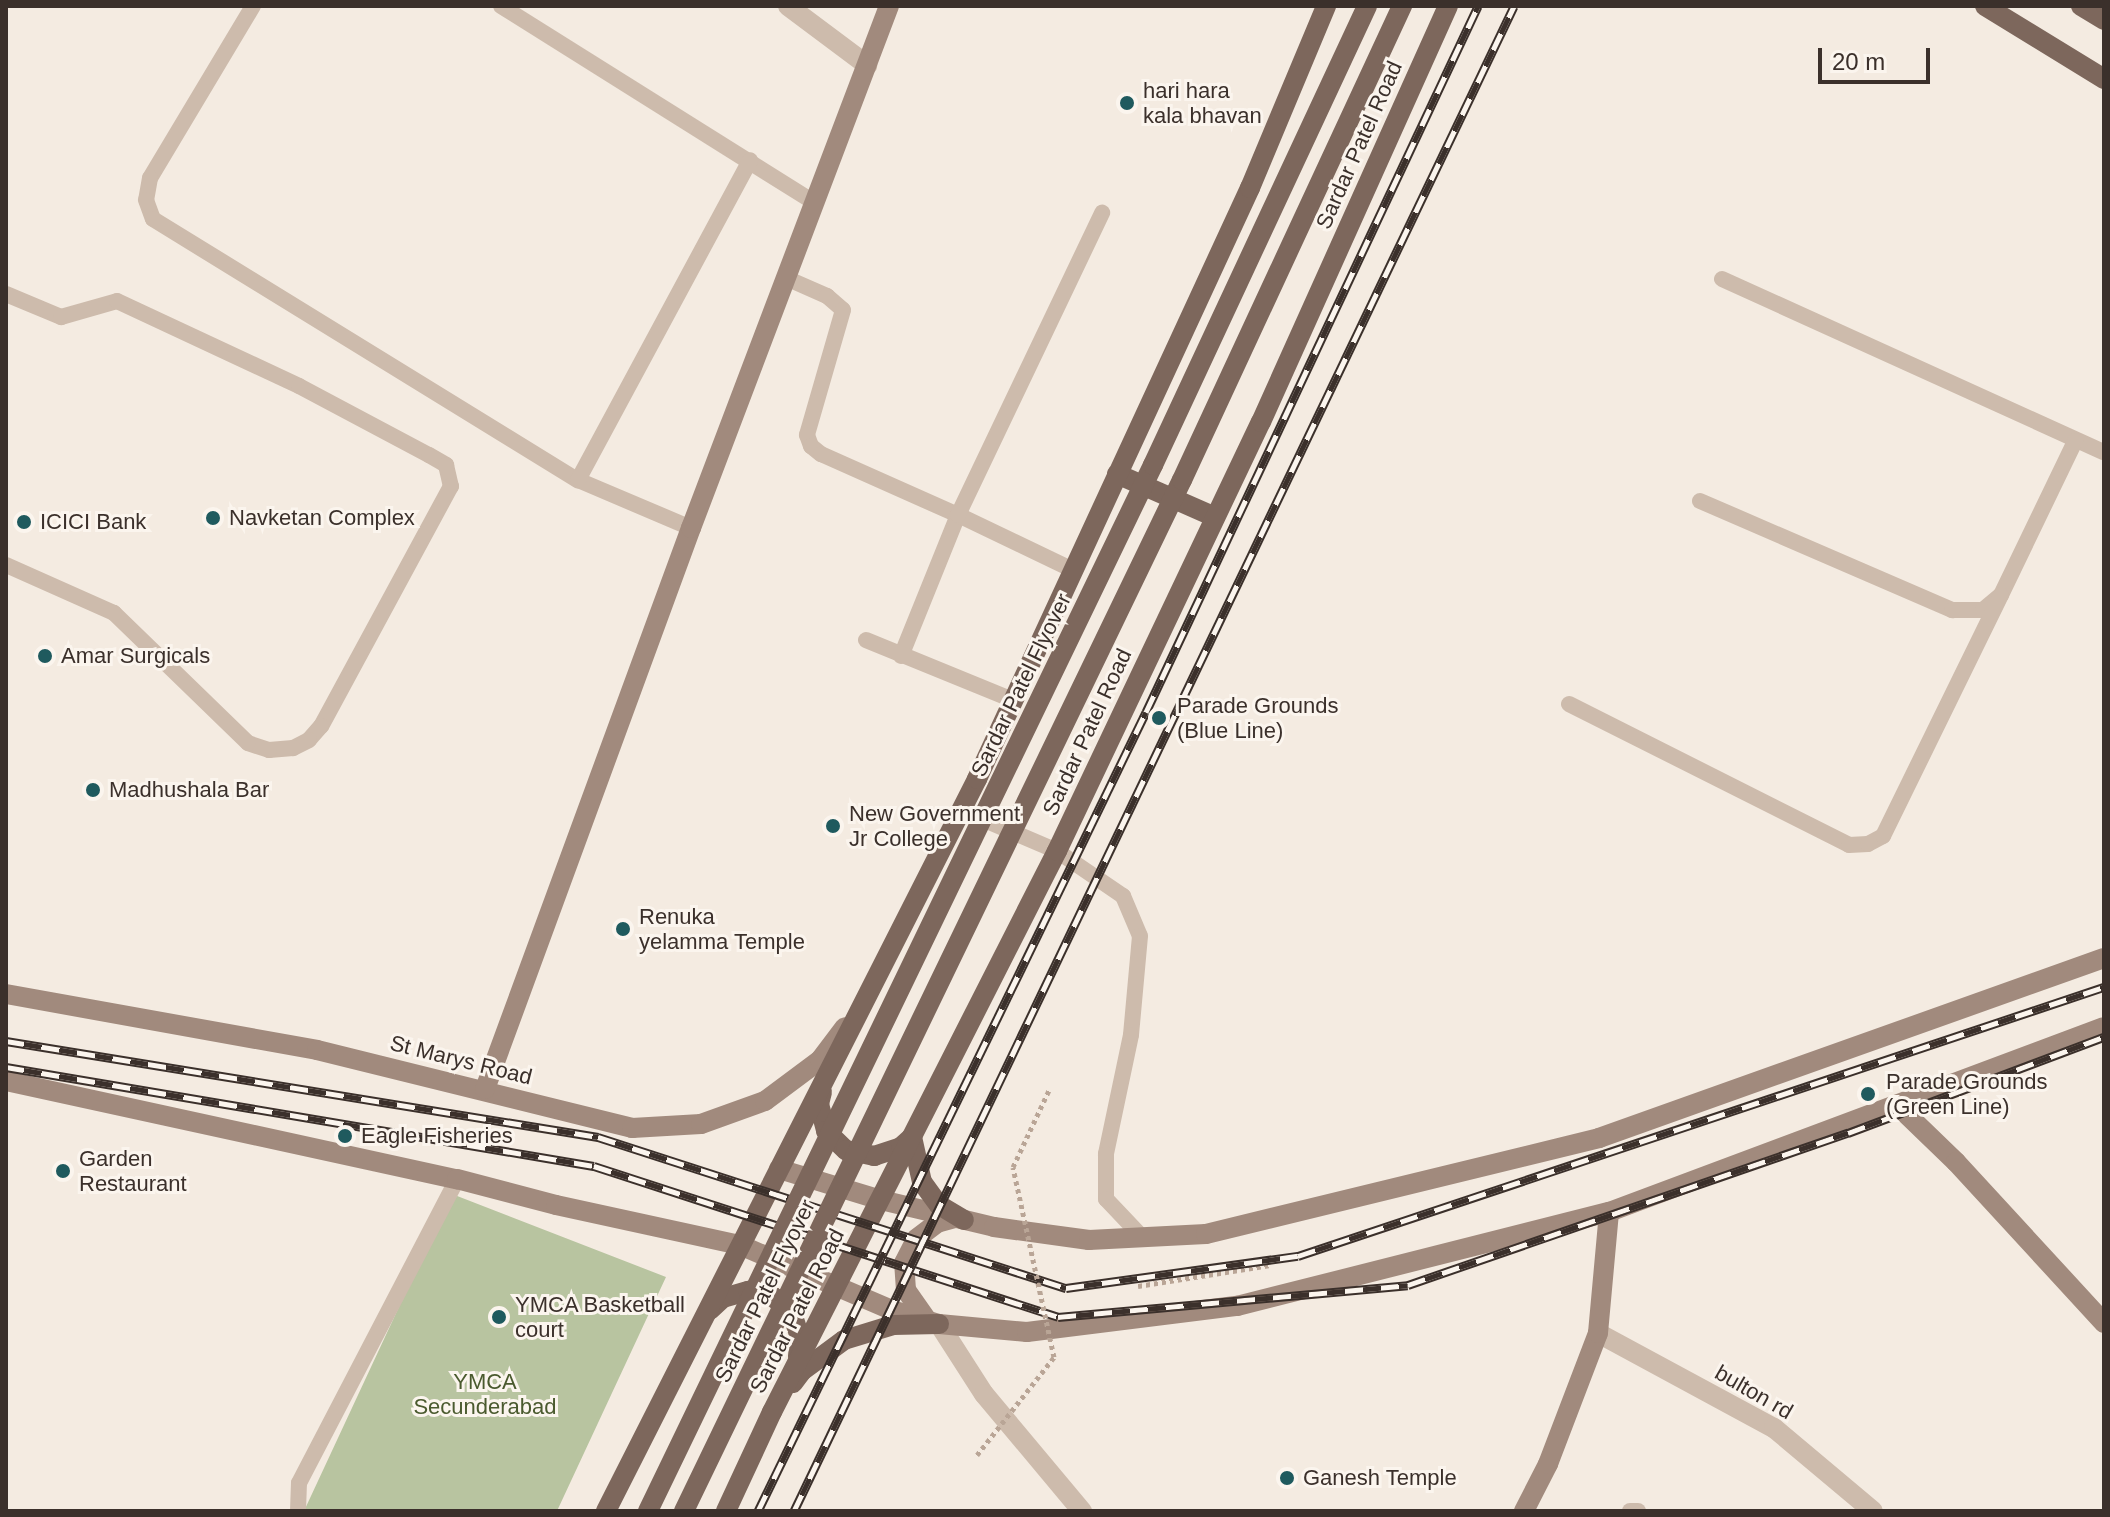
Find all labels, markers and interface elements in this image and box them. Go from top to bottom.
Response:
scale bar [1822,32,1934,82]
text: 20 m [1832,48,1885,75]
street label: Sardar Patel Road [1310,57,1408,233]
place label: hari hara kala bhavan [1143,77,1262,128]
marker: hari hara kala bhavan [1118,94,1136,112]
place label: Navketan Complex [229,505,415,531]
place label: ICICI Bank [40,509,146,535]
marker: Navketan Complex [204,509,222,527]
marker: ICICI Bank [15,513,33,531]
street label: Sardar Patel Flyover [965,589,1077,781]
place label: Amar Surgicals [61,643,210,669]
street label: Sardar Patel Road [1037,644,1137,820]
marker: Amar Surgicals [36,647,54,665]
place label: Parade Grounds (Blue Line) [1177,692,1338,744]
marker: Parade Grounds (Blue Line) [1148,707,1170,729]
place label: Madhushala Bar [109,777,269,803]
marker: Madhushala Bar [84,781,102,799]
place label: New Government Jr College [849,800,1020,852]
marker: New Government Jr College [824,817,842,835]
place label: Renuka yelamma Temple [639,903,805,954]
marker: Renuka yelamma Temple [614,920,632,938]
street label: St Marys Road [387,1030,535,1090]
place label: Parade Grounds (Green Line) [1886,1068,2047,1120]
marker: Parade Grounds (Green Line) [1857,1083,1879,1105]
place label: Eagle Fisheries [361,1123,513,1149]
marker: Eagle Fisheries [336,1127,354,1145]
place label: Garden Restaurant [79,1145,187,1196]
marker: Garden Restaurant [54,1162,72,1180]
street label: Sardar Patel Flyover [709,1195,821,1387]
street label: Sardar Patel Road [744,1224,850,1398]
place label: YMCA Basketball court [515,1291,686,1342]
marker: YMCA Basketball court [490,1308,508,1326]
street label: bulton rd [1710,1359,1798,1425]
park label: YMCA Secunderabad [413,1368,557,1420]
place label: Ganesh Temple [1303,1465,1457,1491]
marker: Ganesh Temple [1278,1469,1296,1487]

